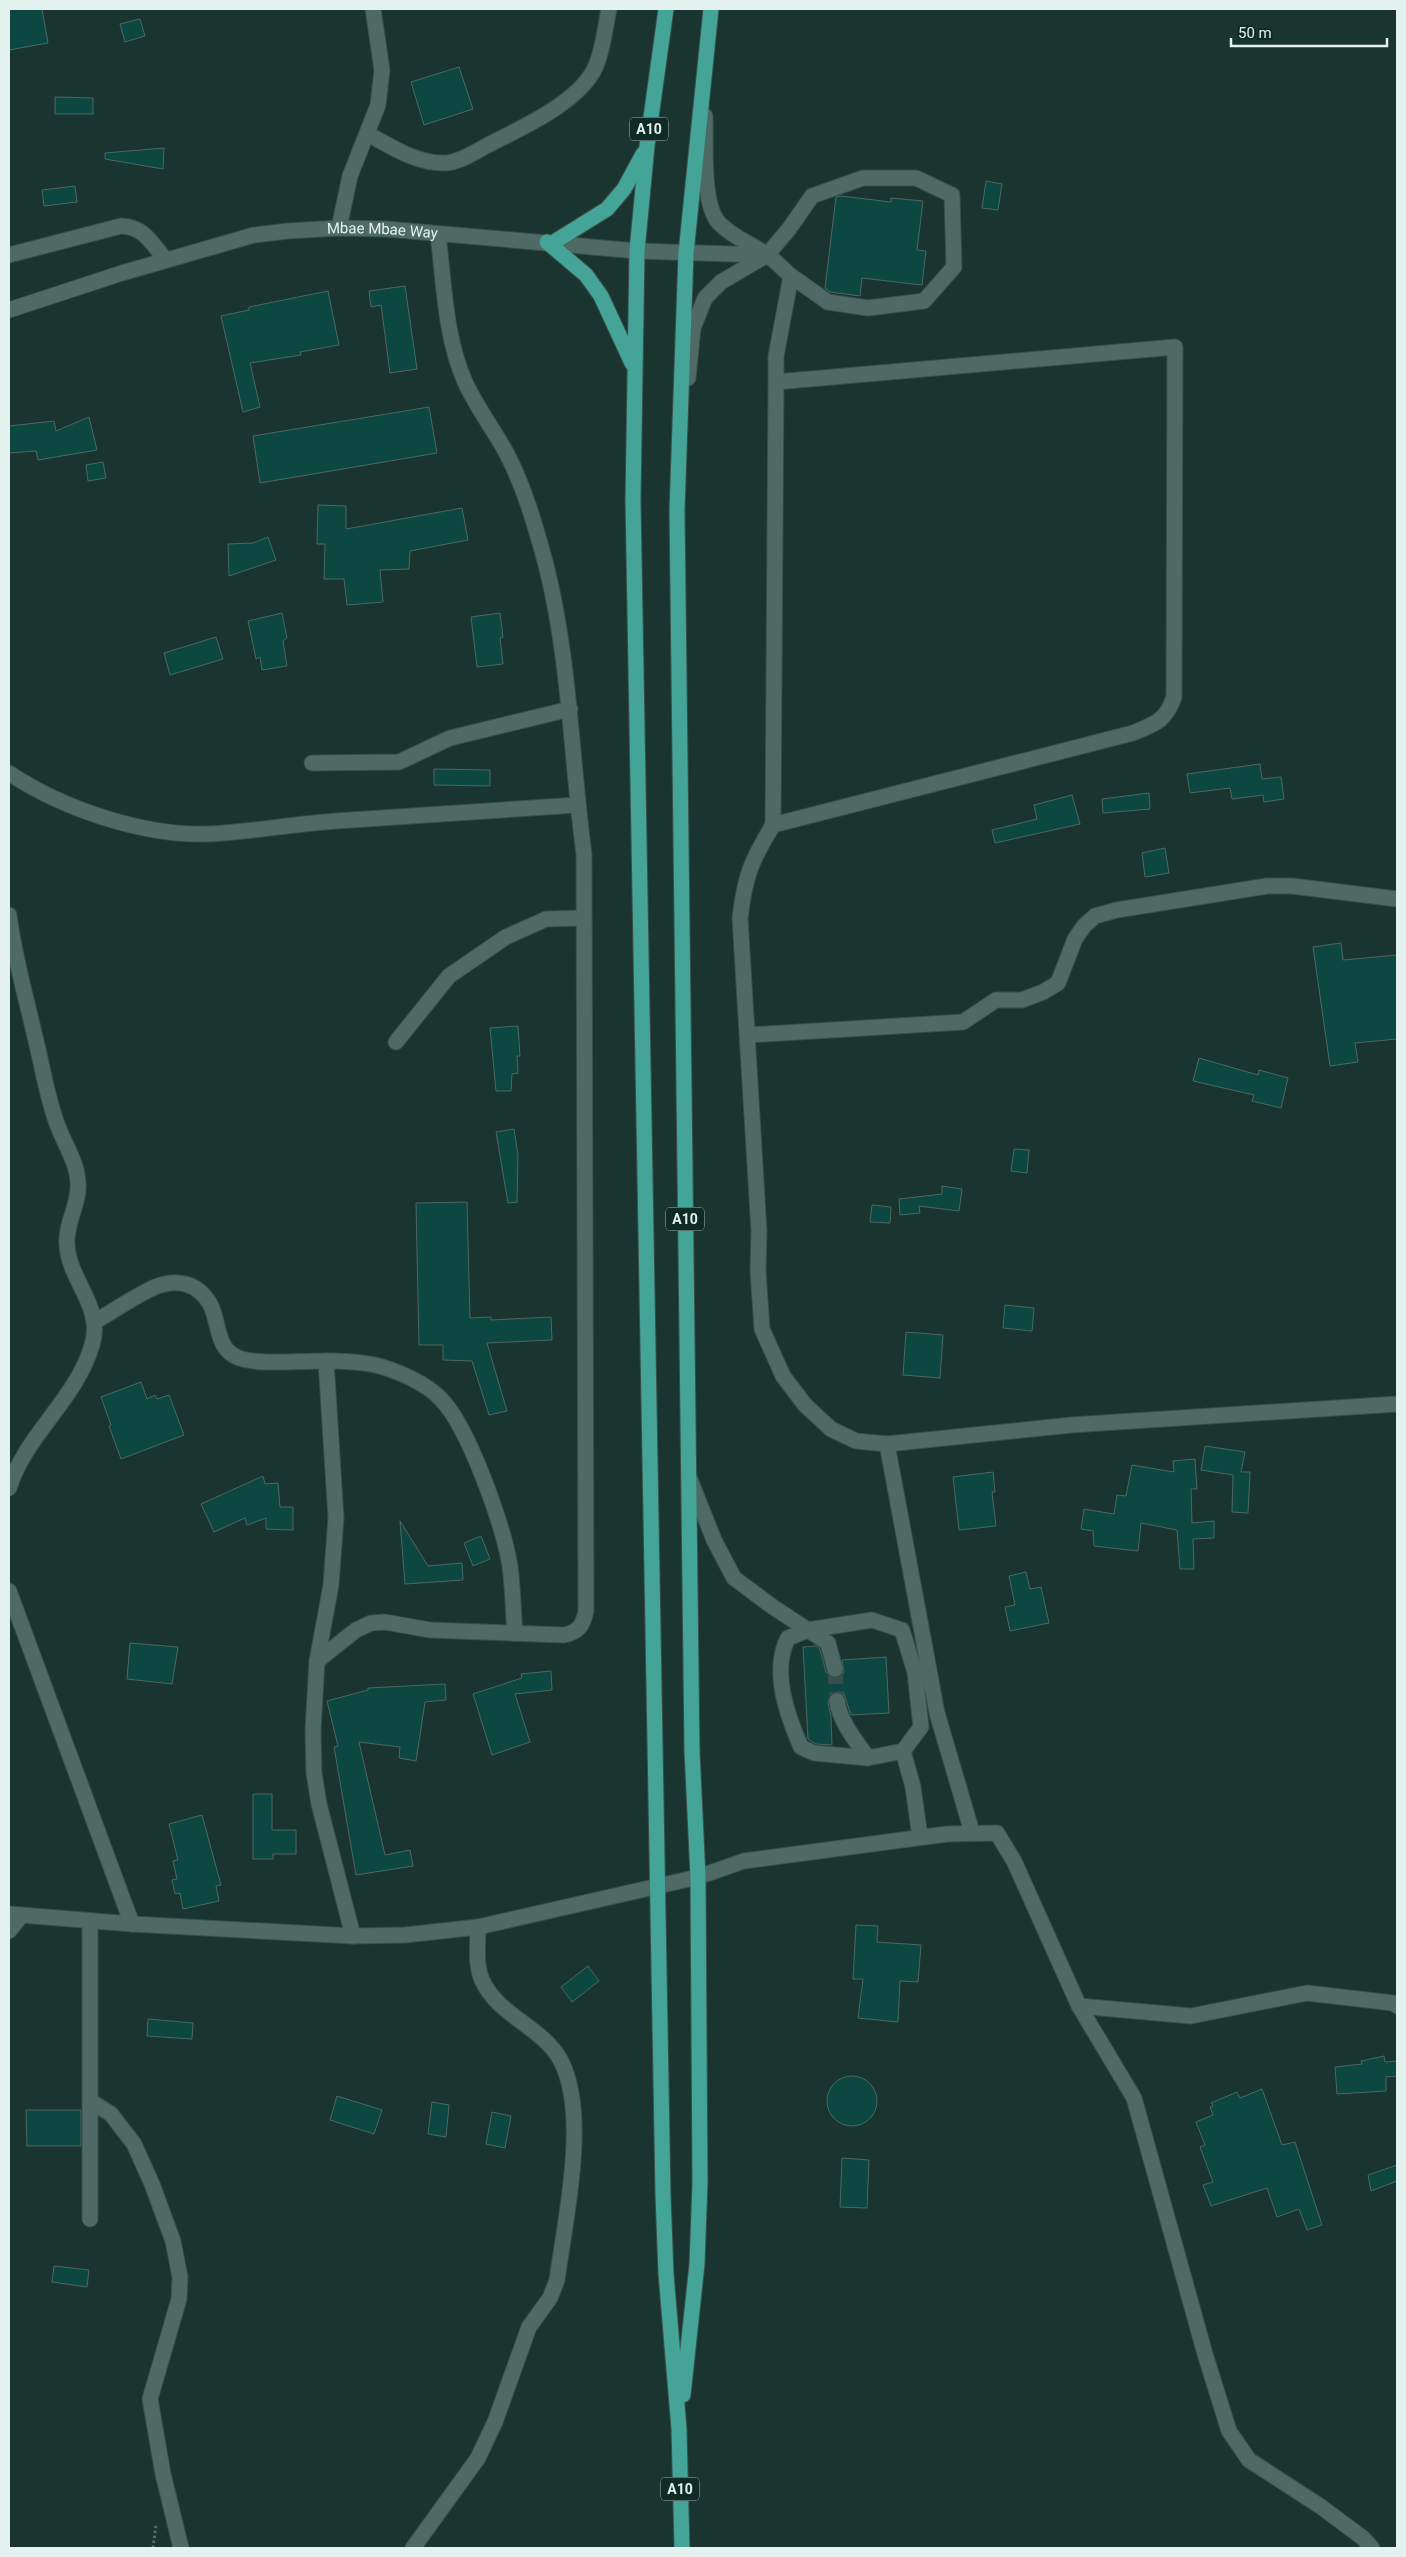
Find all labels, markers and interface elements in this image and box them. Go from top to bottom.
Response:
scale bar [1231,15,1387,47]
text: 50 m [1238,24,1272,42]
road number: A10 [630,118,668,140]
street label: Mbae Mbae Way [326,219,439,242]
road number: A10 [666,1208,704,1230]
road number: A10 [661,2478,699,2500]

